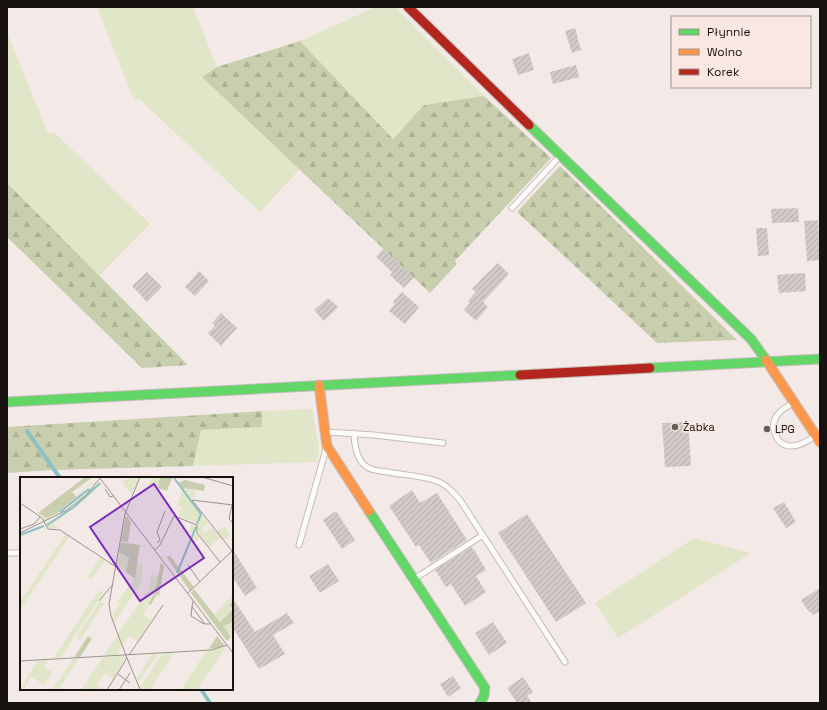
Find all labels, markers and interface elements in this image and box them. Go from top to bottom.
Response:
legend [671,16,811,88]
text: Płynnie [707,24,751,40]
text: Wolno [707,44,742,60]
text: Korek [707,64,740,80]
place label: Żabka [683,420,716,434]
marker: Żabka [670,422,680,432]
place label: LPG [775,422,795,436]
marker: LPG [762,424,772,434]
inset map [20,477,233,690]

